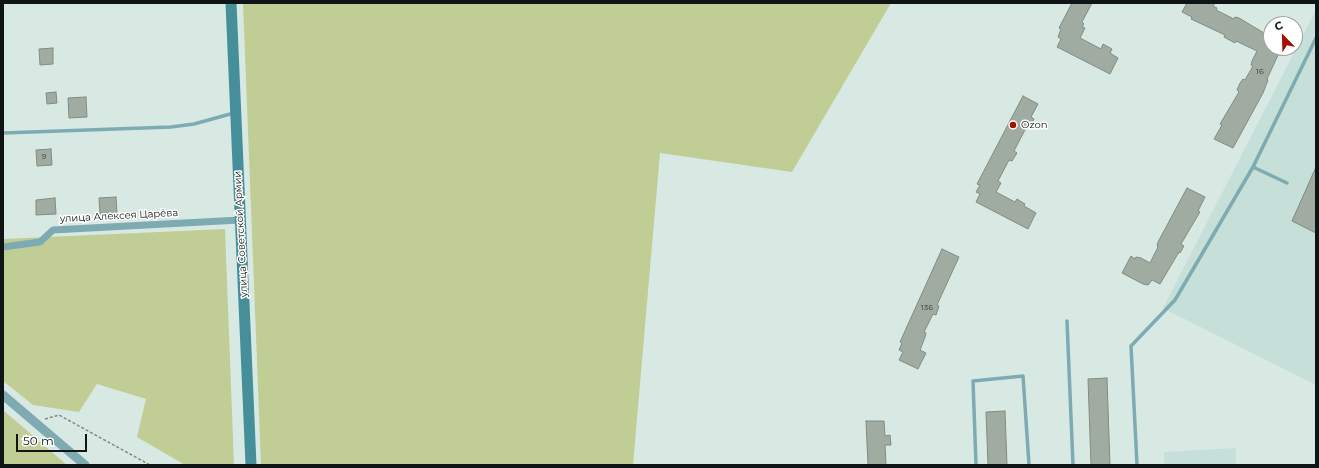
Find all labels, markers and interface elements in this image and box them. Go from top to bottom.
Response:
north arrow [1263,16,1303,56]
text: С [1272,18,1285,34]
house number: 16 [1256,67,1264,77]
place label: Ozon [1021,119,1047,131]
marker: Ozon [1008,120,1018,130]
house number: 9 [42,152,46,162]
street label: улица Советской Армии [232,170,250,298]
street label: улица Алексея Царёва [59,207,179,225]
house number: 136 [921,303,933,313]
scale bar [18,426,89,452]
text: 50 m [23,433,54,448]

